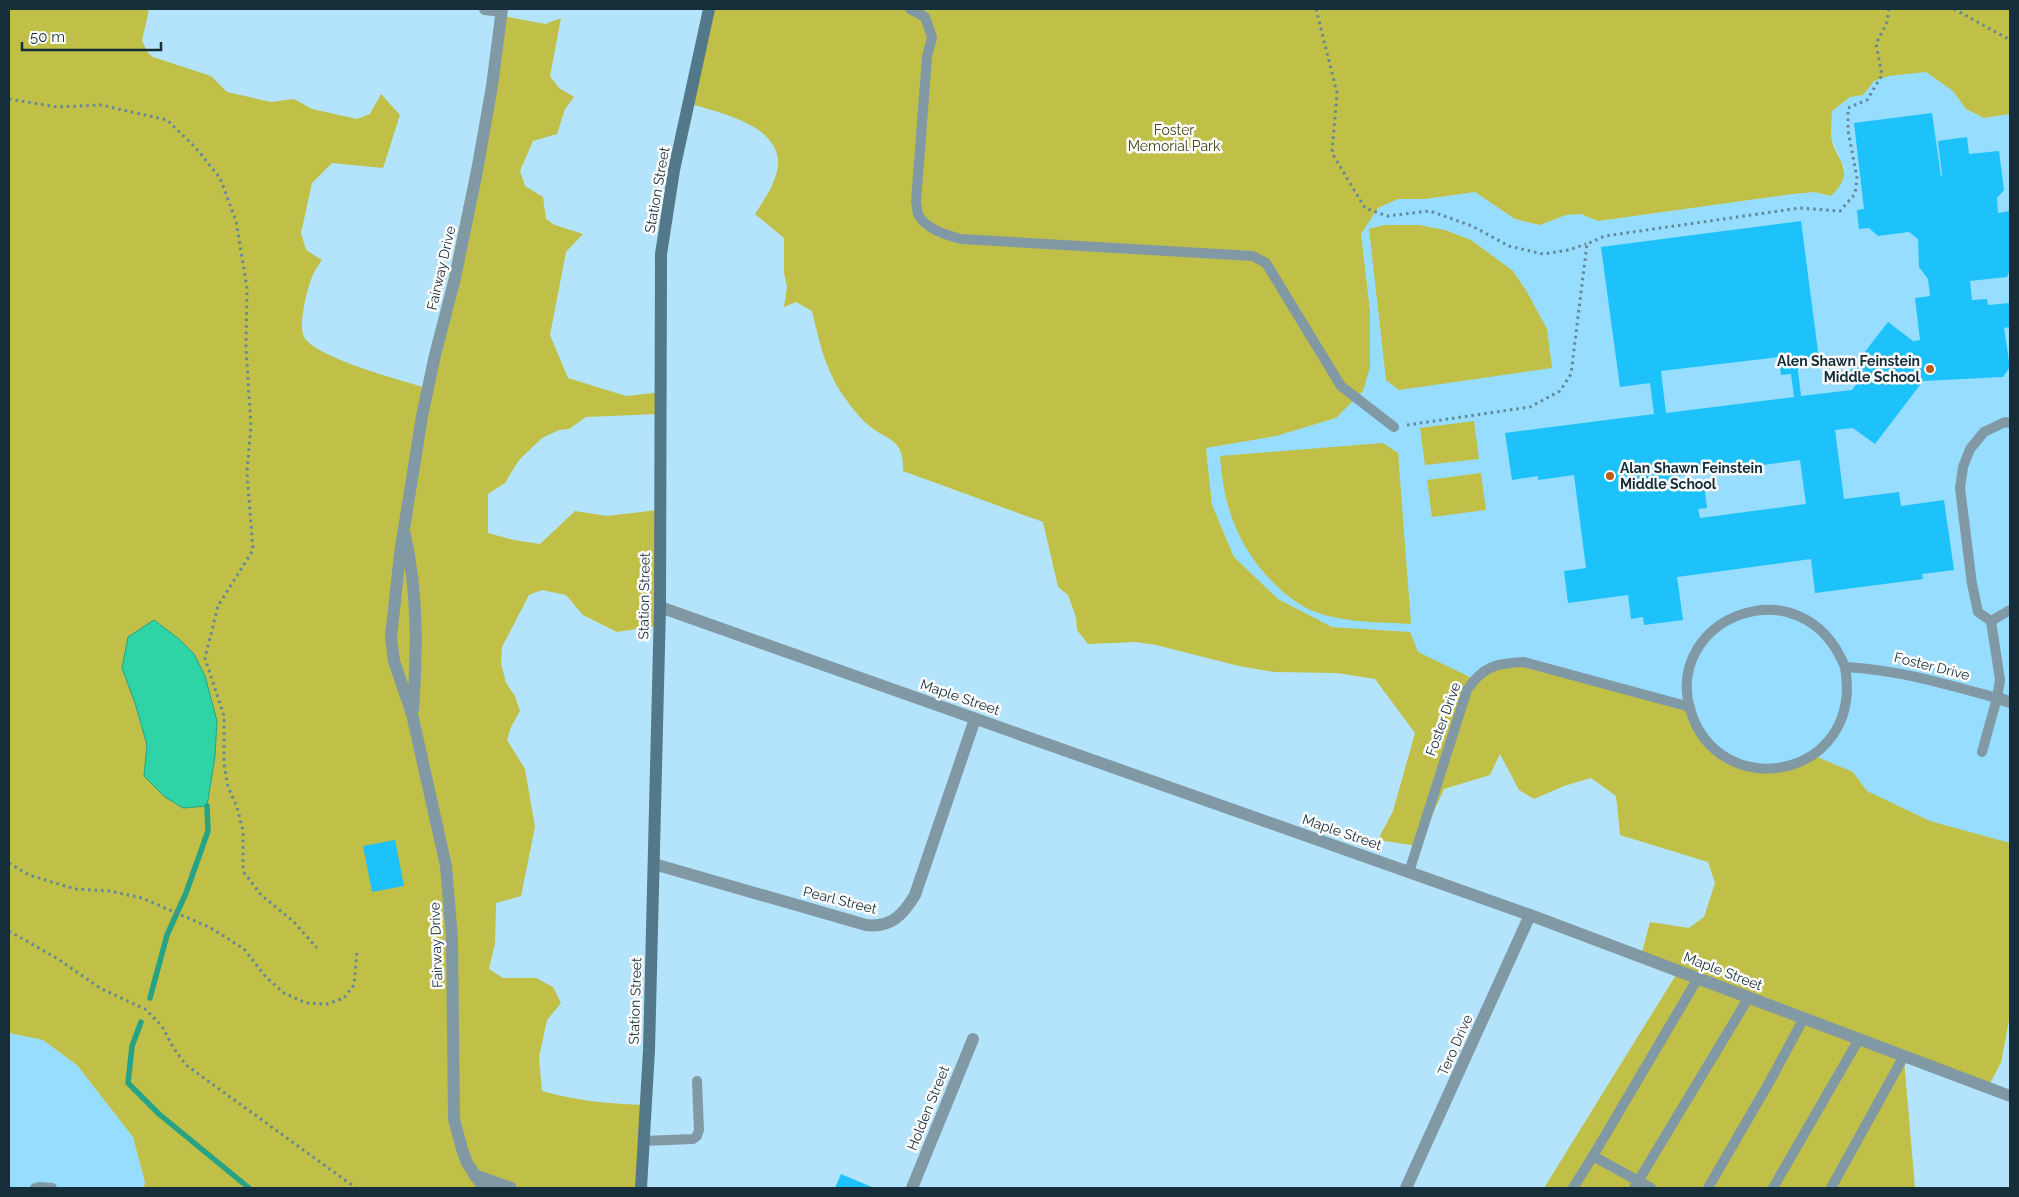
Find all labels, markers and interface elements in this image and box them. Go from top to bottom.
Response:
scale bar [22,20,161,52]
text: 50 m [30,28,65,46]
park label: Foster Memorial Park [1128,122,1221,154]
street label: Station Street [642,145,673,234]
street label: Fairway Drive [424,224,458,312]
place label: Alen Shawn Feinstein Middle School [1777,353,1921,385]
marker: Alen Shawn Feinstein Middle School [1924,363,1936,375]
place label: Alan Shawn Feinstein Middle School [1620,460,1763,492]
marker: Alan Shawn Feinstein Middle School [1604,470,1616,482]
street label: Station Street [635,552,653,640]
street label: Foster Drive [1893,649,1971,683]
street label: Maple Street [918,676,1002,718]
street label: Foster Drive [1422,680,1464,758]
street label: Maple Street [1300,811,1384,853]
street label: Pearl Street [802,883,879,917]
street label: Fairway Drive [427,902,445,988]
street label: Maple Street [1681,949,1765,993]
street label: Station Street [625,957,645,1045]
street label: Tero Drive [1434,1012,1476,1078]
street label: Holden Street [904,1063,952,1153]

